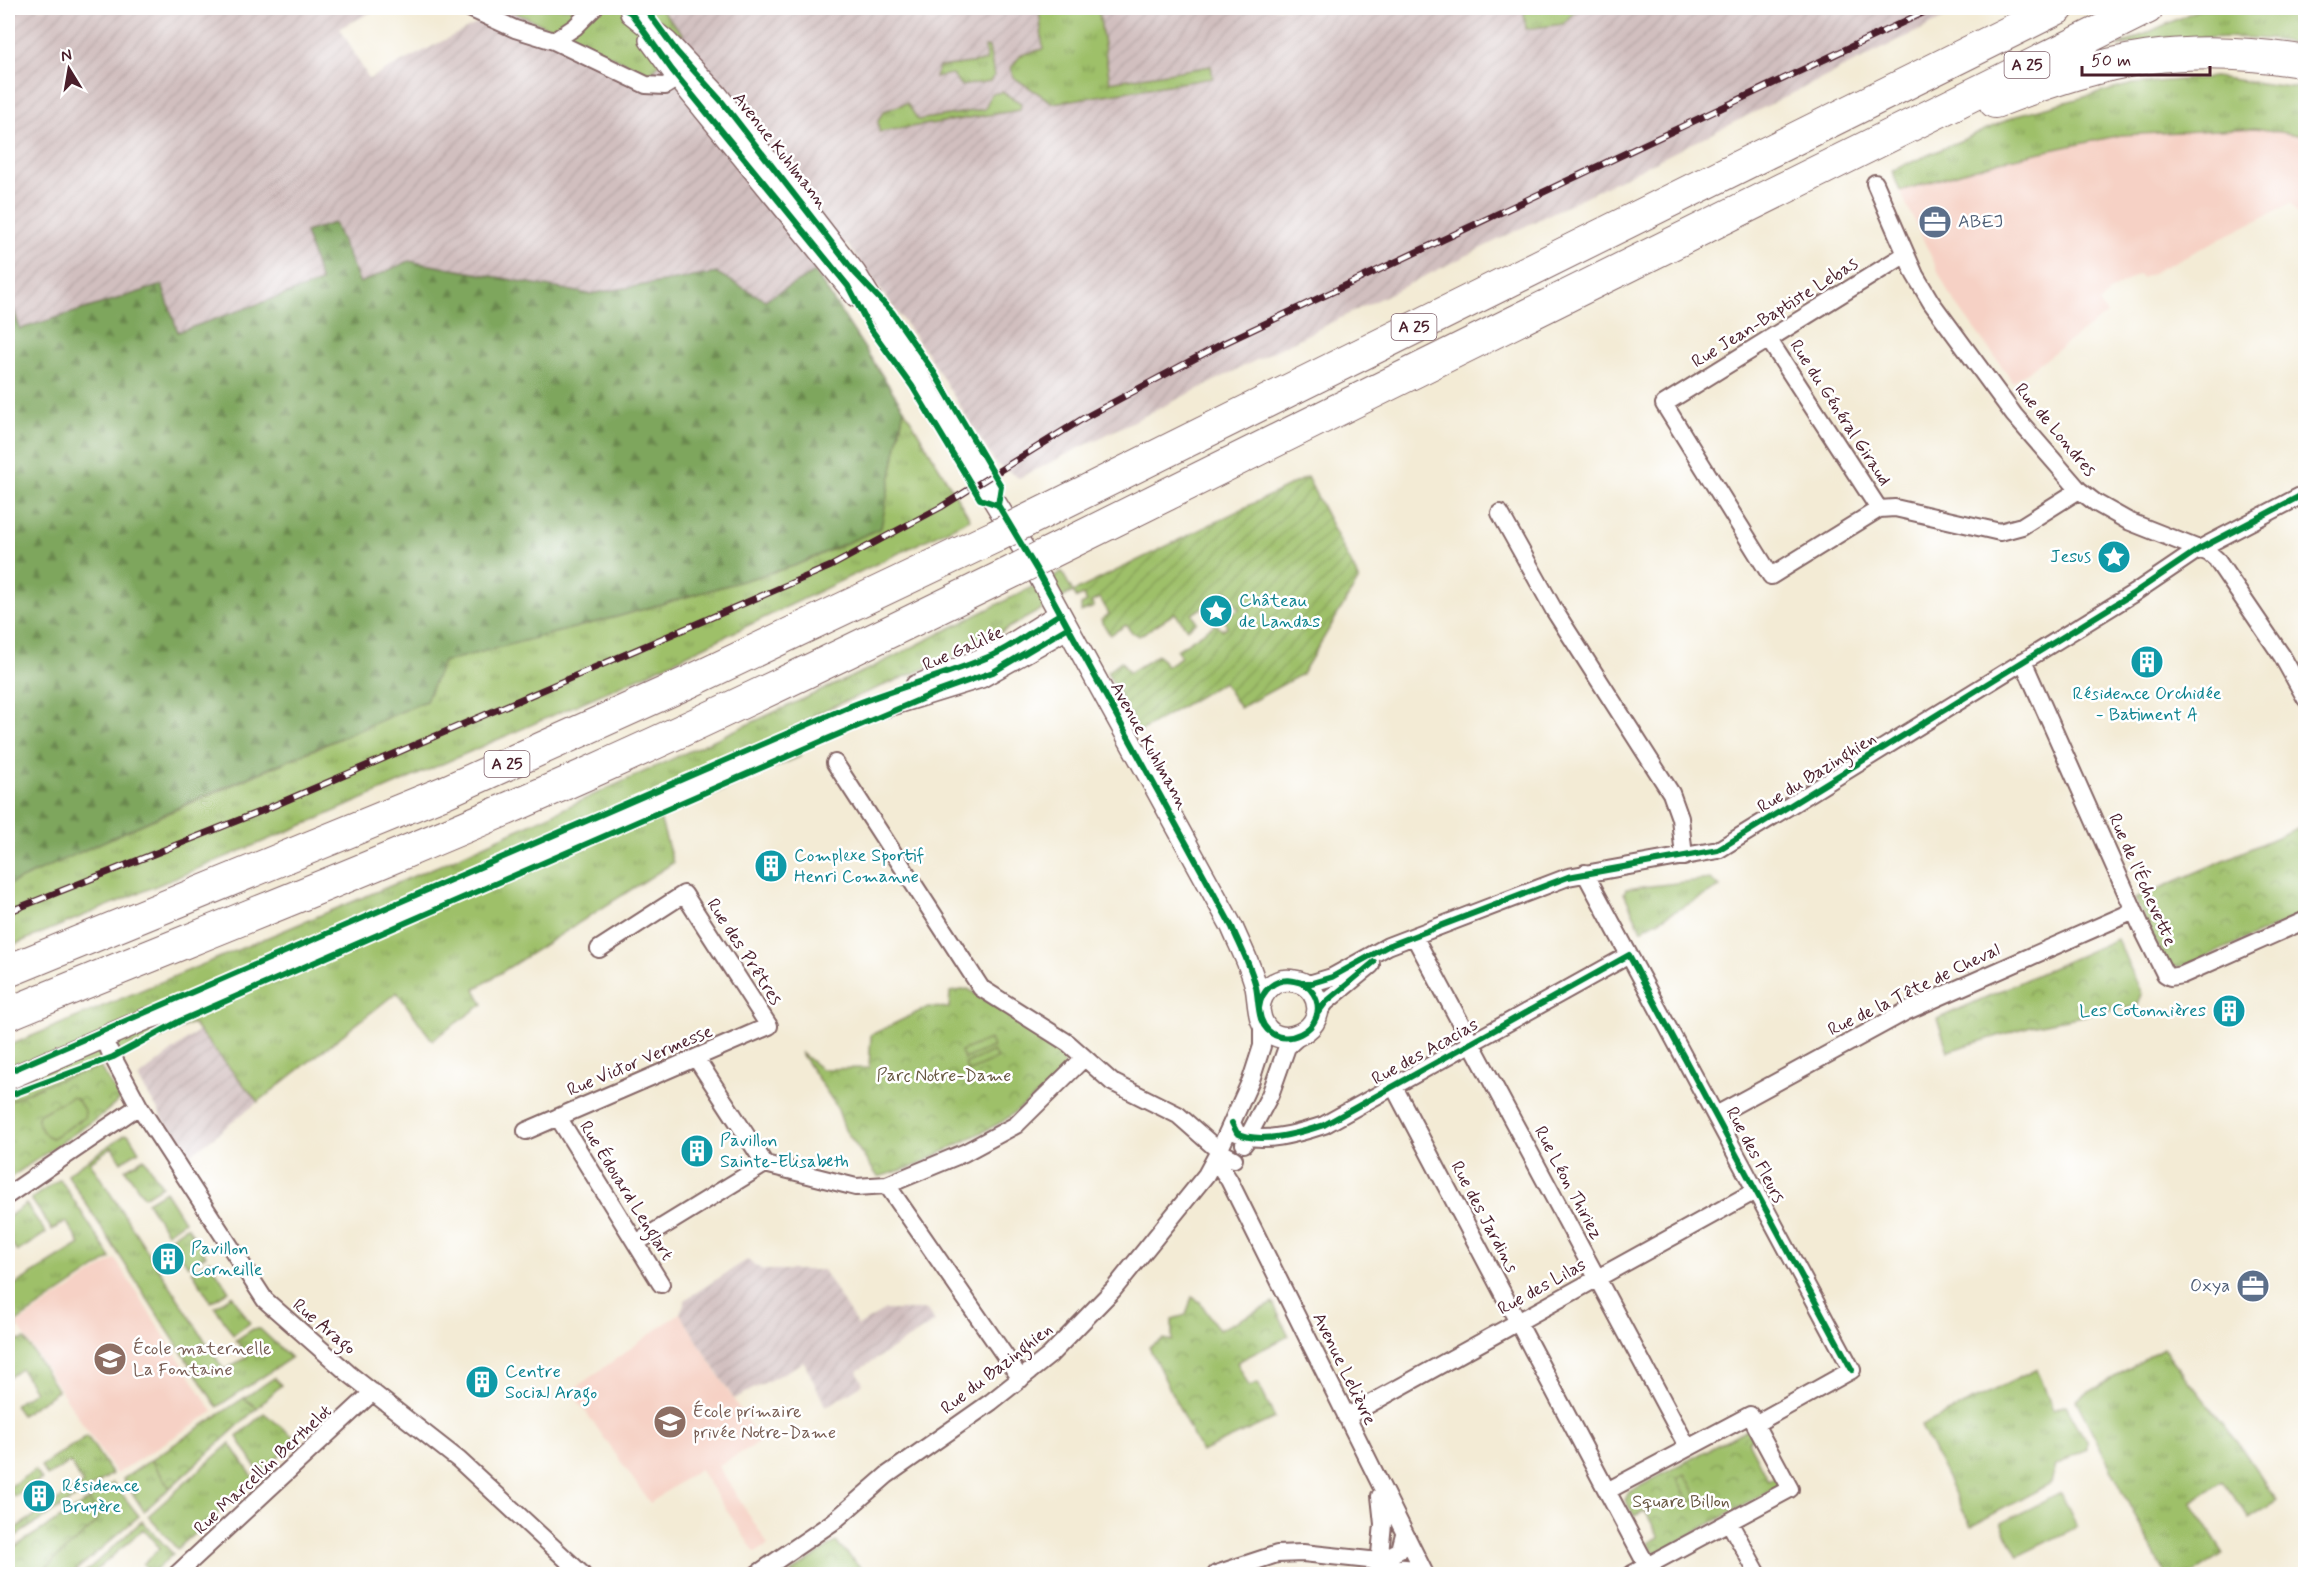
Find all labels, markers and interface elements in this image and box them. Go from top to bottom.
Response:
north arrow [39,39,99,99]
scale bar [2082,39,2210,77]
text: N [59,44,74,67]
text: 50 m [2091,49,2131,73]
road number: A 25 [2004,52,2050,78]
street label: Avenue Kuhlmann [727,88,833,214]
office icon: ABEJ [1917,204,1953,240]
place label: ABEJ [1958,210,2003,234]
street label: Rue Jean-Baptiste Lebas [1687,252,1863,374]
road number: A 25 [1392,314,1436,340]
street label: Rue du Général Giraud [1784,335,1896,491]
street label: Rue de Londres [2009,378,2101,482]
place icon: Jesus [2096,539,2132,575]
place label: Jesus [2050,545,2091,569]
place label: Château de Landas [1239,589,1320,634]
place icon: Château de Landas [1198,593,1234,629]
street label: Rue Galilée [919,620,1007,677]
building icon: Résidence Orchidée - Batiment A [2129,644,2165,680]
street label: Avenue Kuhlmann [1104,678,1194,814]
place label: Résidence Orchidée - Batiment A [2072,682,2222,727]
street label: Rue du Bazinghien [1753,727,1882,821]
road number: A 25 [484,751,530,777]
street label: Rue de l'Échevette [2102,810,2182,950]
place label: Complexe Sportif Henri Comanne [794,844,924,889]
building icon: Complexe Sportif Henri Comanne [753,848,789,884]
street label: Rue des Prêtres [701,894,787,1010]
street label: Rue de la Tête de Cheval [1824,938,2004,1042]
building icon: Les Cotonnières [2211,993,2247,1029]
place label: Les Cotonnières [2079,999,2206,1023]
street label: Rue des Acacias [1367,1013,1483,1091]
street label: Rue Victor Vermesse [564,1019,717,1102]
park label: Parc Notre-Dame [877,1064,1011,1088]
street label: Rue des Fleurs [1720,1103,1790,1207]
street label: Rue Édouard Lenglart [572,1117,679,1267]
street label: Rue Léon Thiriez [1528,1122,1608,1244]
place label: Pavillon Sainte-Elisabeth [720,1129,849,1174]
building icon: Pavillon Sainte-Elisabeth [679,1133,715,1169]
street label: Rue des Jardins [1445,1157,1523,1277]
place label: Pavillon Corneille [191,1237,263,1282]
building icon: Pavillon Corneille [150,1241,186,1277]
street label: Rue des Lilas [1494,1253,1590,1321]
office icon: Oxya [2235,1268,2271,1304]
place label: Oxya [2190,1274,2230,1298]
street label: Rue Arago [286,1293,361,1362]
street label: Avenue Lelièvre [1306,1309,1382,1429]
street label: Rue du Bazinghien [936,1318,1059,1422]
place label: École maternelle La Fontaine [133,1337,272,1382]
school or university icon: École maternelle La Fontaine [92,1341,128,1377]
place label: Centre Social Arago [505,1360,597,1407]
building icon: Centre Social Arago [464,1364,500,1400]
street label: Rue Marcellin Berthelot [189,1400,337,1540]
place label: École primaire privée Notre-Dame [693,1400,836,1445]
school or university icon: École primaire privée Notre-Dame [652,1404,688,1440]
place label: Résidence Bruyère [62,1474,140,1519]
building icon: Résidence Bruyère [21,1478,57,1514]
park label: Square Billon [1632,1490,1730,1514]

